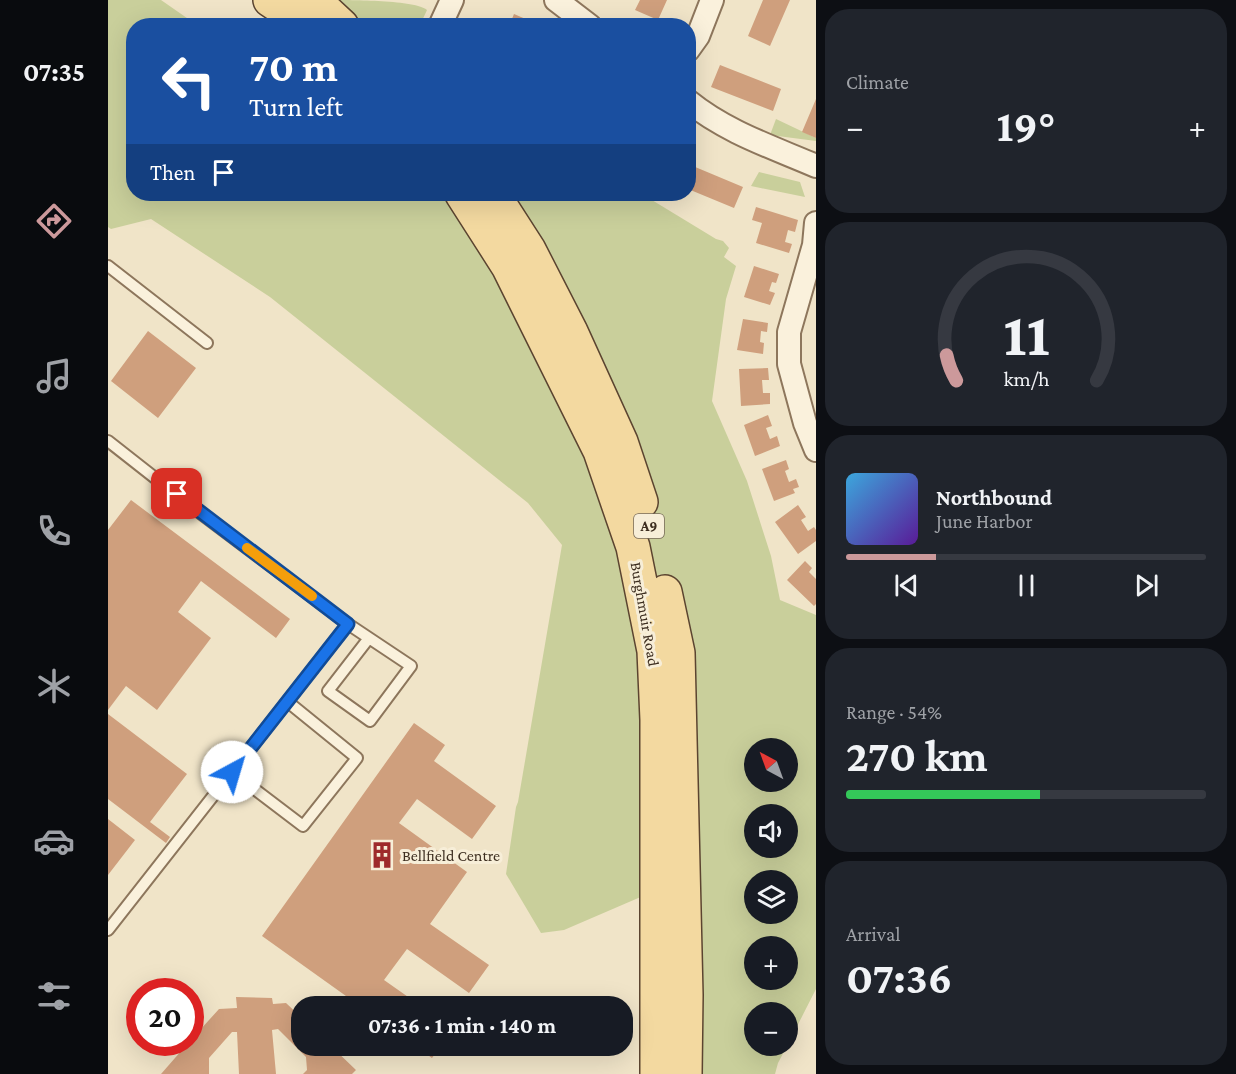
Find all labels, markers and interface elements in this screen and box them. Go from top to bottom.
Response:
icon: left [150,42,228,120]
text: 70 m [249,43,338,90]
text: 07:35 [23,57,85,87]
text: Climate [846,71,909,93]
text: Turn left [249,92,343,122]
text: 19° [997,101,1055,151]
text: − [846,108,863,145]
text: + [1189,108,1206,145]
icon: arrive [207,156,240,189]
text: Then [150,160,195,185]
icon: directions [33,200,75,242]
text: 11 [1003,299,1049,368]
icon: music [33,355,75,397]
text: km/h [1003,367,1050,391]
pin [151,468,202,519]
icon: arrive [160,477,193,510]
text: Northbound [936,485,1052,510]
icon: phone [33,510,75,552]
text: June Harbor [936,510,1033,532]
road number: A9 [634,514,664,538]
street label: Burghmuir Road [626,561,663,668]
icon: previous [890,569,923,602]
icon: pause [1010,569,1043,602]
icon: next [1130,569,1163,602]
icon: climate [33,665,75,707]
text: Range · 54% [846,701,942,723]
text: 270 km [846,731,988,781]
north arrow [744,738,798,792]
map controls [744,738,798,1056]
position arrow [200,740,264,804]
button: sound [744,804,798,858]
icon: car [33,820,75,862]
building icon: Bellfield Centre [367,840,397,870]
place label: Bellfield Centre [402,847,500,864]
button: layers [744,870,798,924]
text: Arrival [846,923,900,945]
button: + [744,936,798,990]
text: 07:36 [846,953,952,1003]
icon: filters [33,975,75,1017]
speed limit sign: 20 [126,978,204,1056]
button: − [744,1002,798,1056]
text: 07:36 · 1 min · 140 m [368,1013,556,1038]

